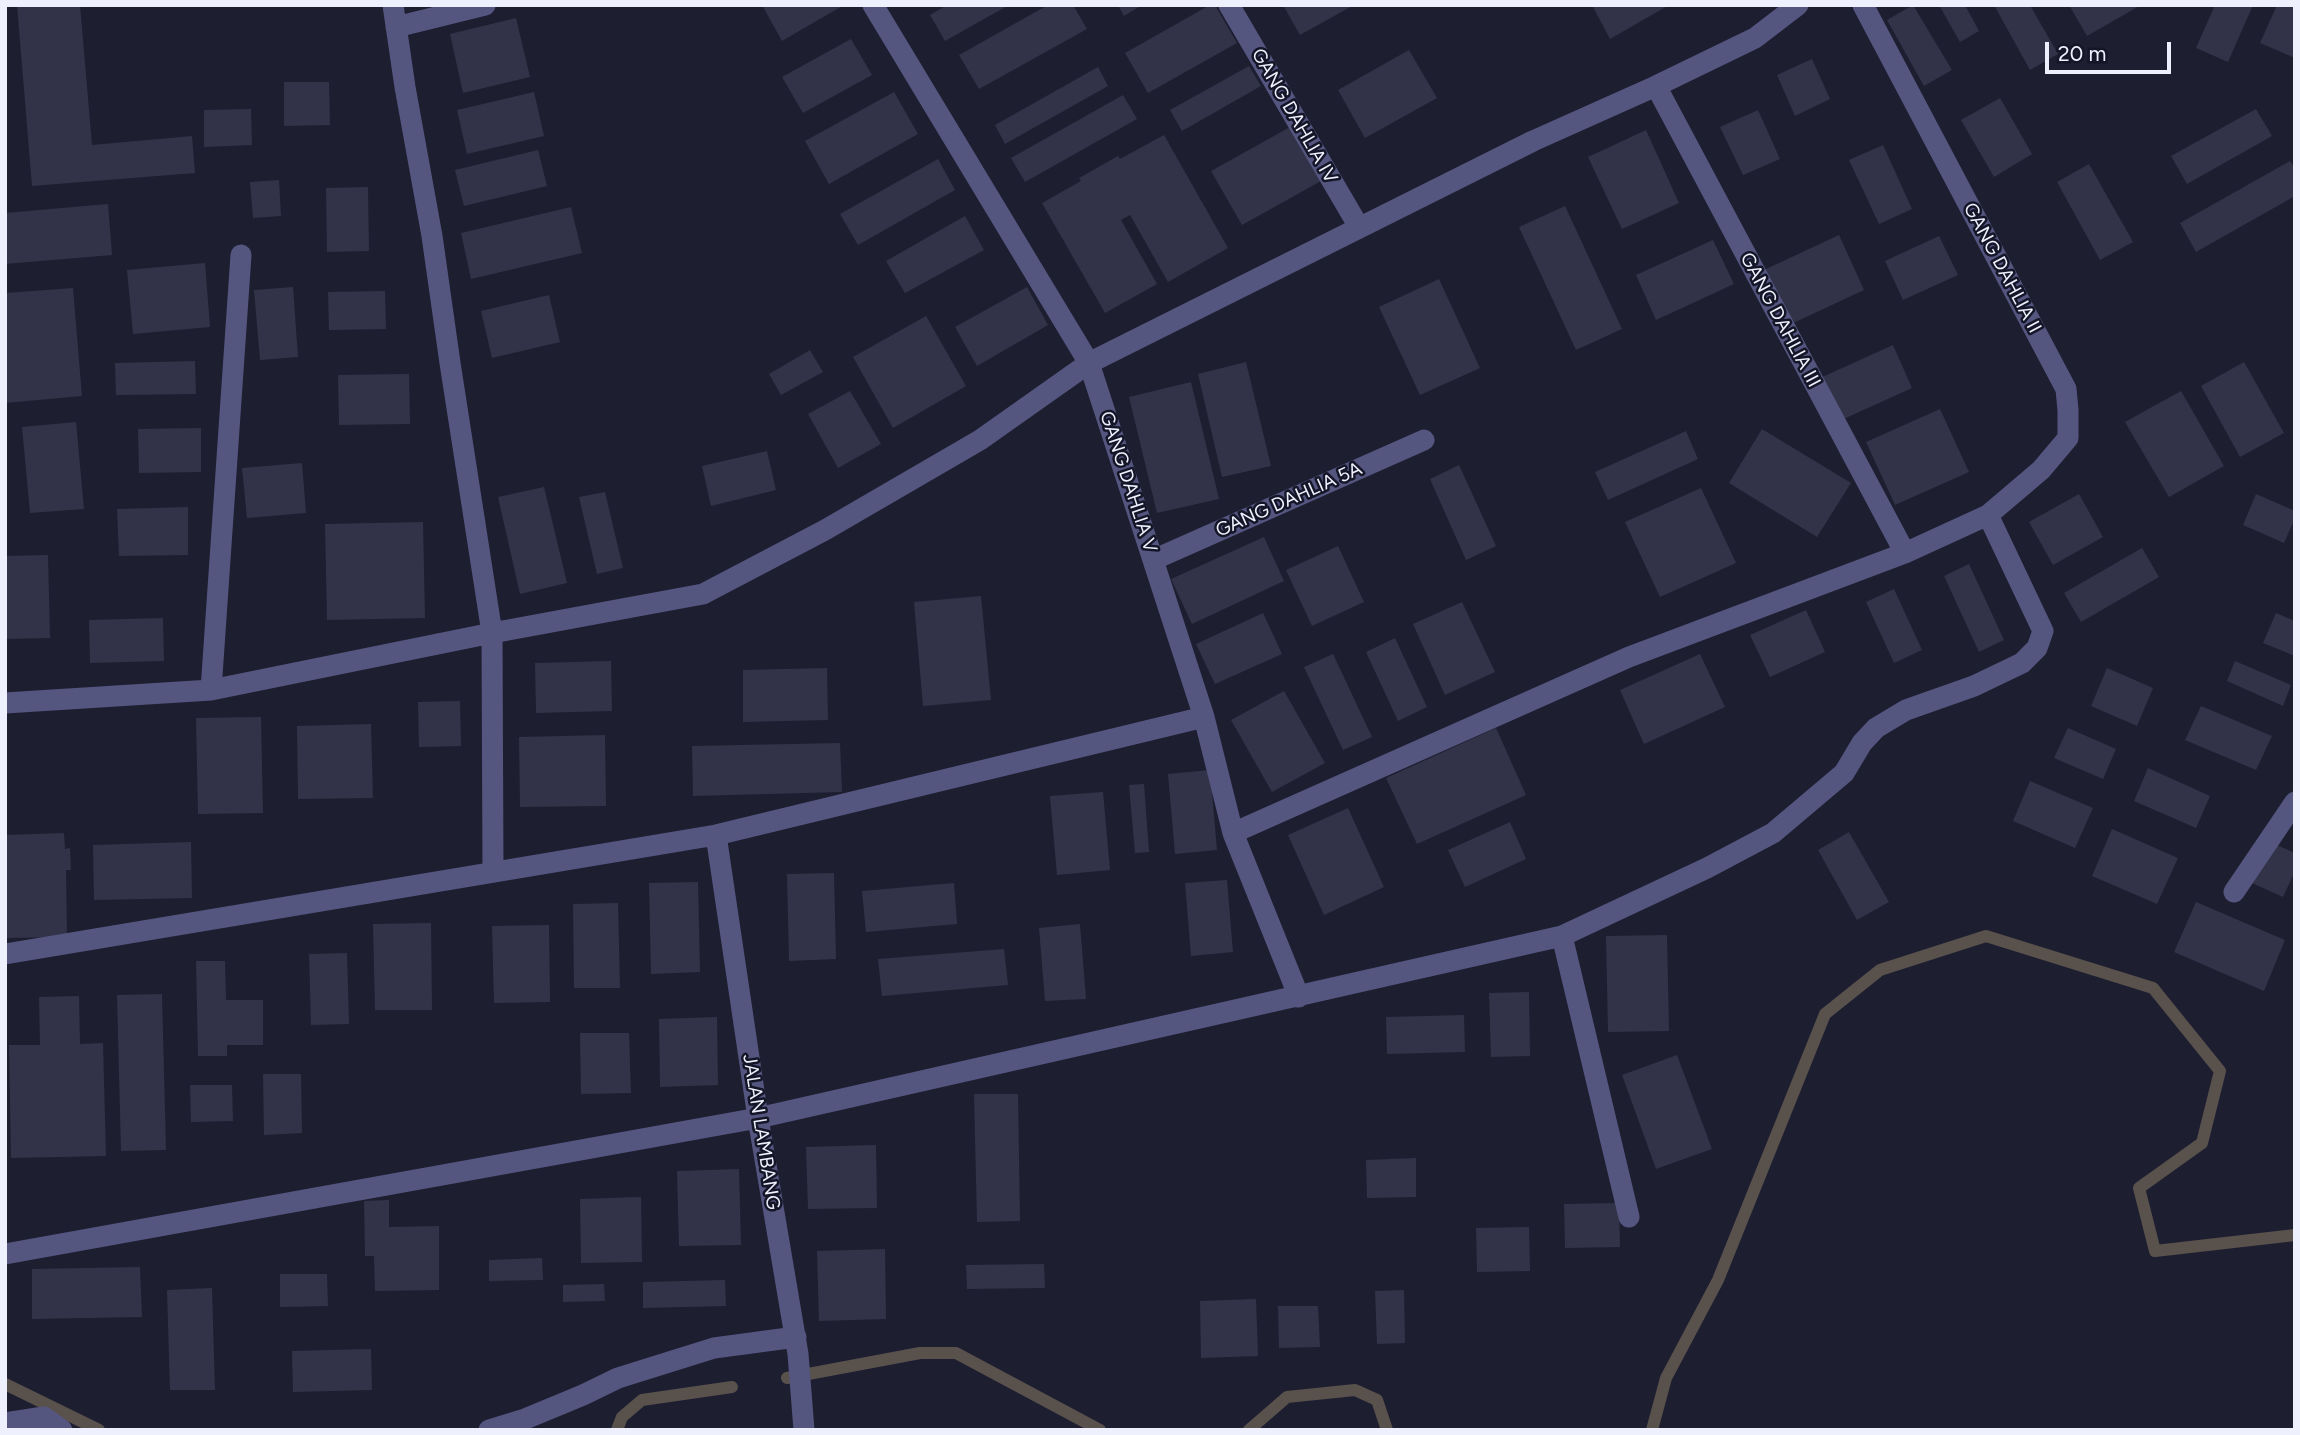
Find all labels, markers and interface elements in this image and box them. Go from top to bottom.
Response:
scale bar [2048,28,2174,72]
text: 20 m [2058,41,2106,66]
street label: GANG DAHLIA IV [1246,44,1342,188]
street label: GANG DAHLIA II [1958,199,2046,337]
street label: GANG DAHLIA III [1735,249,1825,391]
street label: GANG DAHLIA V [1094,409,1162,555]
street label: GANG DAHLIA 5A [1212,458,1366,542]
street label: JALAN LAMBANG [737,1053,785,1211]

